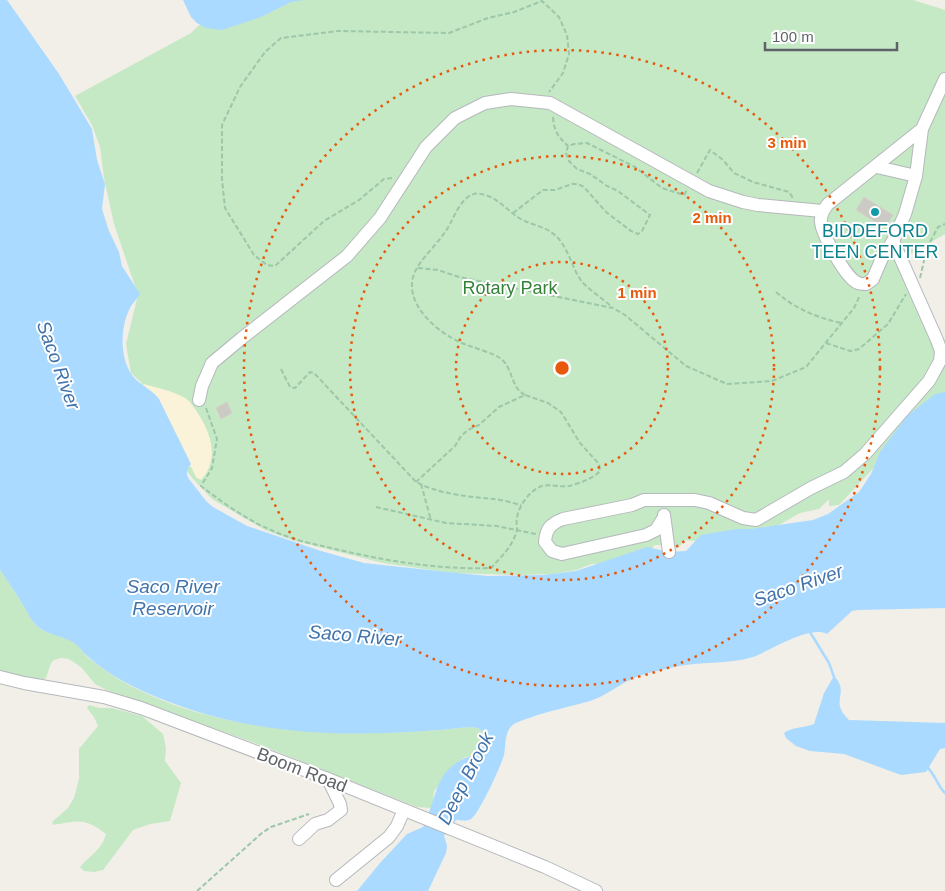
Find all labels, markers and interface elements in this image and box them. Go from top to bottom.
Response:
scale bar [765,20,898,52]
text: 100 m [772,28,814,45]
text: 3 min [767,134,807,151]
marker: BIDDEFORD TEEN CENTER [869,206,881,218]
text: 2 min [692,209,732,226]
place label: BIDDEFORD TEEN CENTER [811,221,939,262]
park label: Rotary Park [462,278,559,298]
text: 1 min [617,284,657,301]
water label: Saco River [33,318,85,413]
centre of rings [553,359,571,377]
water label: Saco River [751,560,846,611]
water label: Saco River Reservoir [127,576,220,619]
water label: Saco River [308,621,403,650]
water label: Deep Brook [433,727,498,828]
street label: Boom Road [254,744,350,796]

